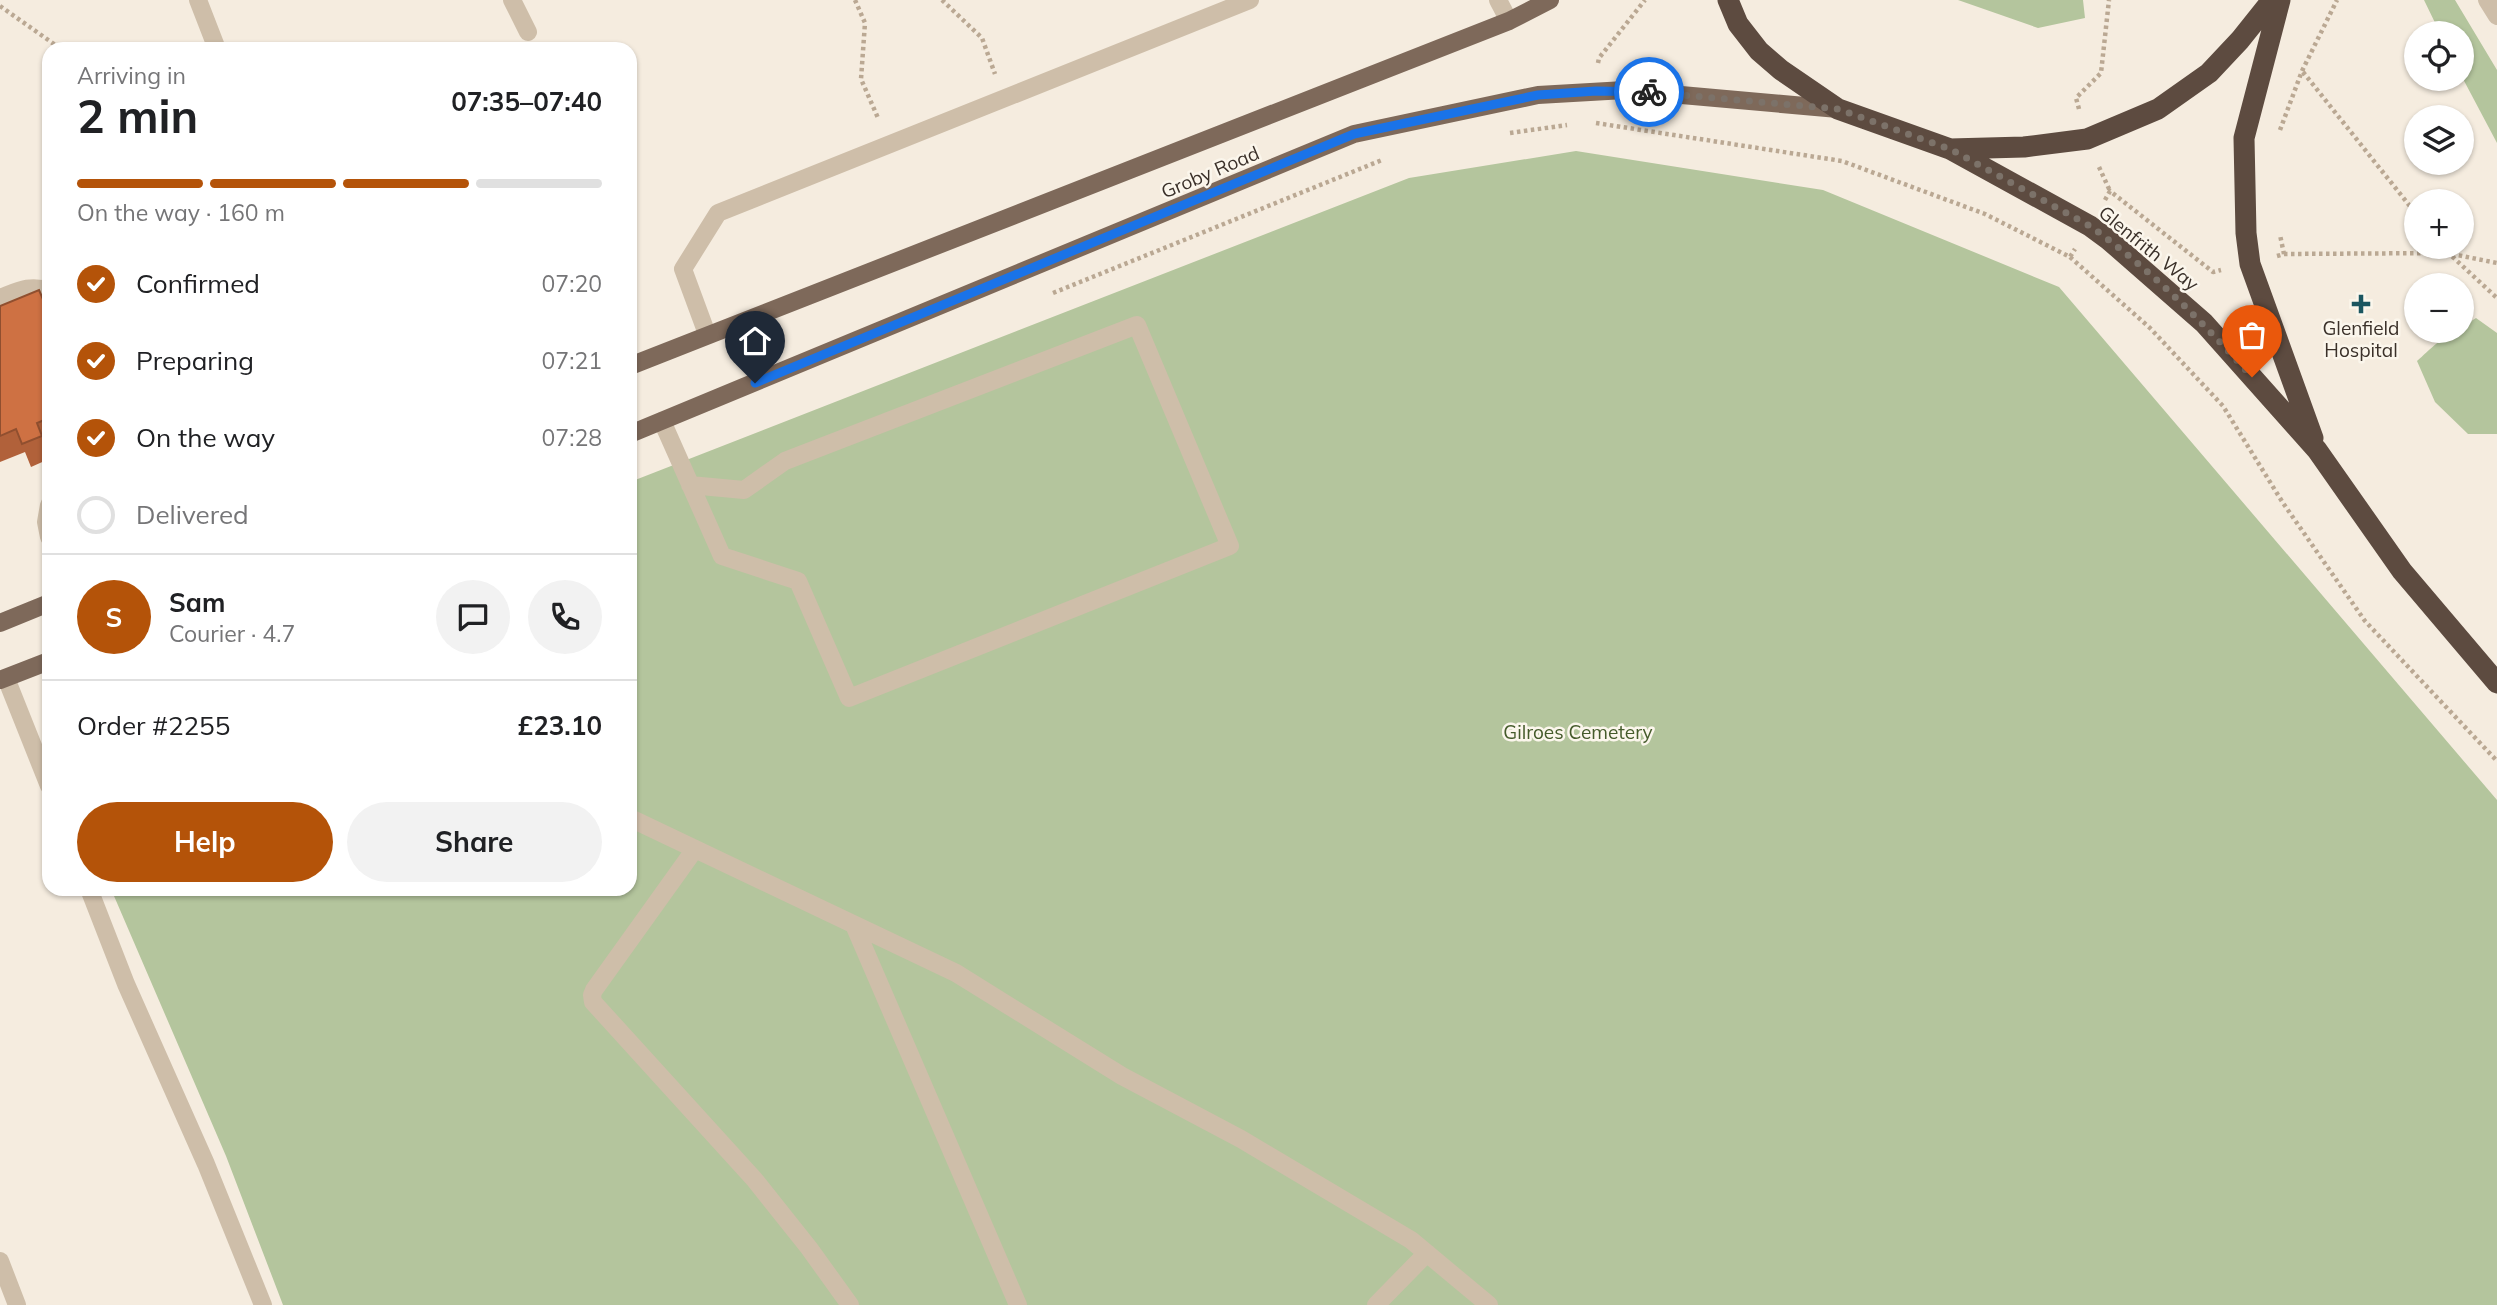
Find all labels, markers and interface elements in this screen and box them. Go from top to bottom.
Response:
map controls [2404,21,2474,343]
button: locate [2404,21,2474,91]
courier [1614,57,1684,127]
text: Arriving in [77,61,186,90]
icon: bike [1630,73,1668,111]
text: 07:35–07:40 [451,85,602,118]
text: 2 min [77,87,198,145]
button: layers [2404,105,2474,175]
street label: Groby Road [1157,141,1263,203]
button: + [2404,189,2474,259]
text: On the way · 160 m [77,198,285,227]
street label: Glenfrith Way [2094,200,2204,296]
icon: check [77,265,115,303]
text: Confirmed [136,267,260,300]
text: 07:20 [542,269,602,298]
button: − [2404,273,2474,343]
marker: Glenfield Hospital [2351,294,2371,314]
pin [2222,305,2282,377]
pin [725,311,785,383]
icon: bag [2233,316,2271,354]
place label: Glenfield Hospital [2322,316,2400,362]
icon: home [736,322,774,360]
icon: check [77,342,115,380]
text: Preparing [136,344,254,377]
text: 07:21 [542,346,602,375]
icon: check [77,419,115,457]
text: On the way [136,421,275,454]
text: 07:28 [542,423,602,452]
text: Delivered [136,498,249,531]
button: chat [436,580,510,654]
button: phone [528,580,602,654]
text: Sam [169,586,225,619]
text: S [106,601,122,634]
text: Courier · 4.7 [169,619,295,648]
text: Order #2255 [77,709,230,742]
text: £23.10 [518,709,602,742]
park label: Gilroes Cemetery [1503,720,1653,744]
button: Help [77,802,333,882]
button: Share [347,802,602,882]

